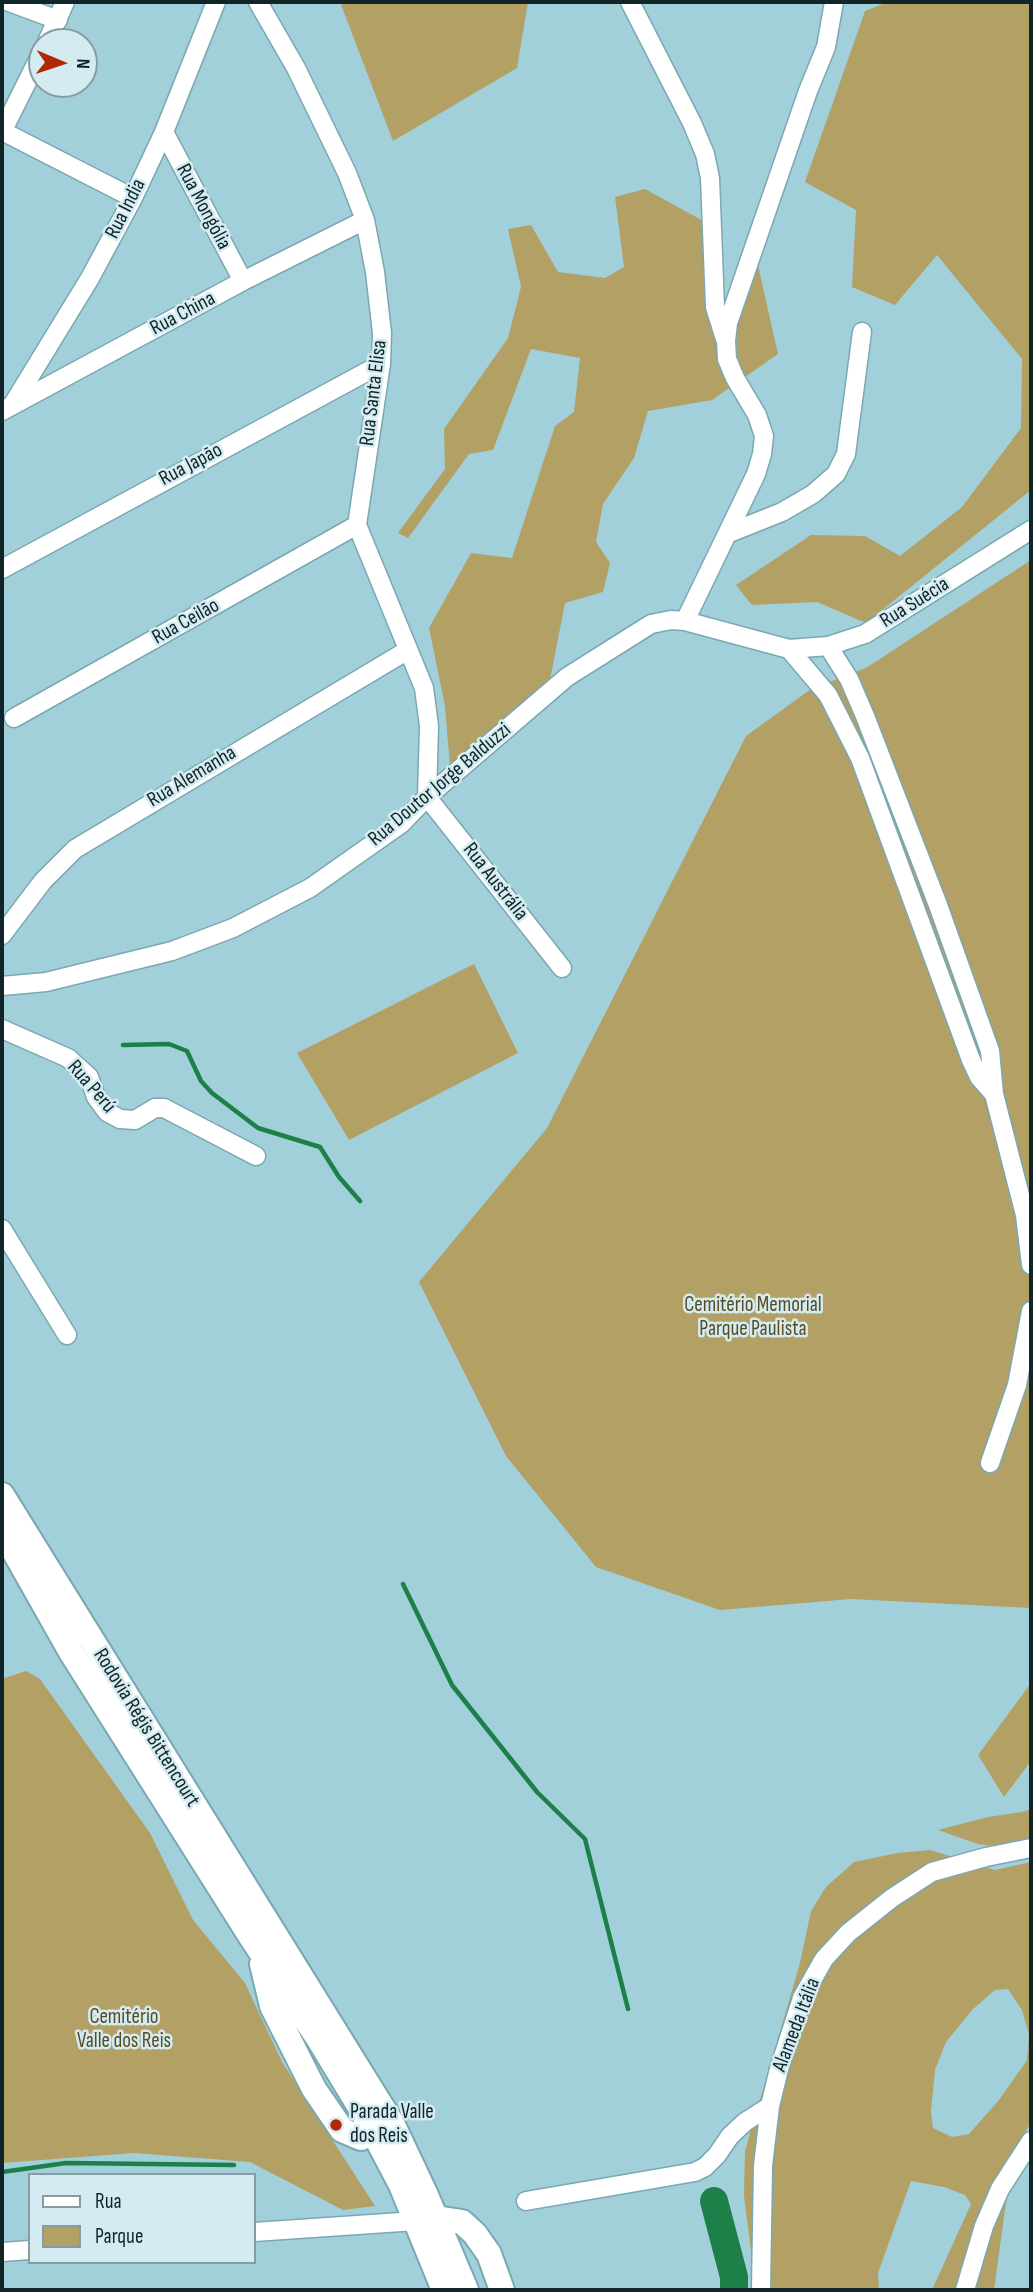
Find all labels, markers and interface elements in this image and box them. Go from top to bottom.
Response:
north arrow [28,28,98,98]
text: N [71,58,94,69]
street label: Rua Mongólia [170,160,236,254]
street label: Rua India [100,175,152,243]
street label: Rua China [146,286,220,342]
street label: Rua Santa Elisa [355,339,393,447]
street label: Rua Japão [155,438,227,492]
street label: Rua Suécia [876,572,954,634]
street label: Rua Ceilão [148,593,224,651]
street label: Rua Doutor Jorge Balduzzi [364,718,516,852]
street label: Rua Alemanha [143,741,241,813]
street label: Rua Austrália [457,838,533,926]
street label: Rua Perú [61,1055,121,1119]
park label: Cemitério Memorial Parque Paulista [684,1293,822,1343]
street label: Rodovia Régis Bittencourt [87,1644,205,1812]
street label: Alameda Itália [768,1975,826,2075]
park label: Cemitério Valle dos Reis [77,2005,171,2055]
place label: Parada Valle dos Reis [350,2100,434,2150]
marker: Parada Valle dos Reis [328,2117,344,2133]
legend [28,2173,256,2264]
text: Rua [95,2189,122,2214]
text: Parque [95,2224,143,2249]

